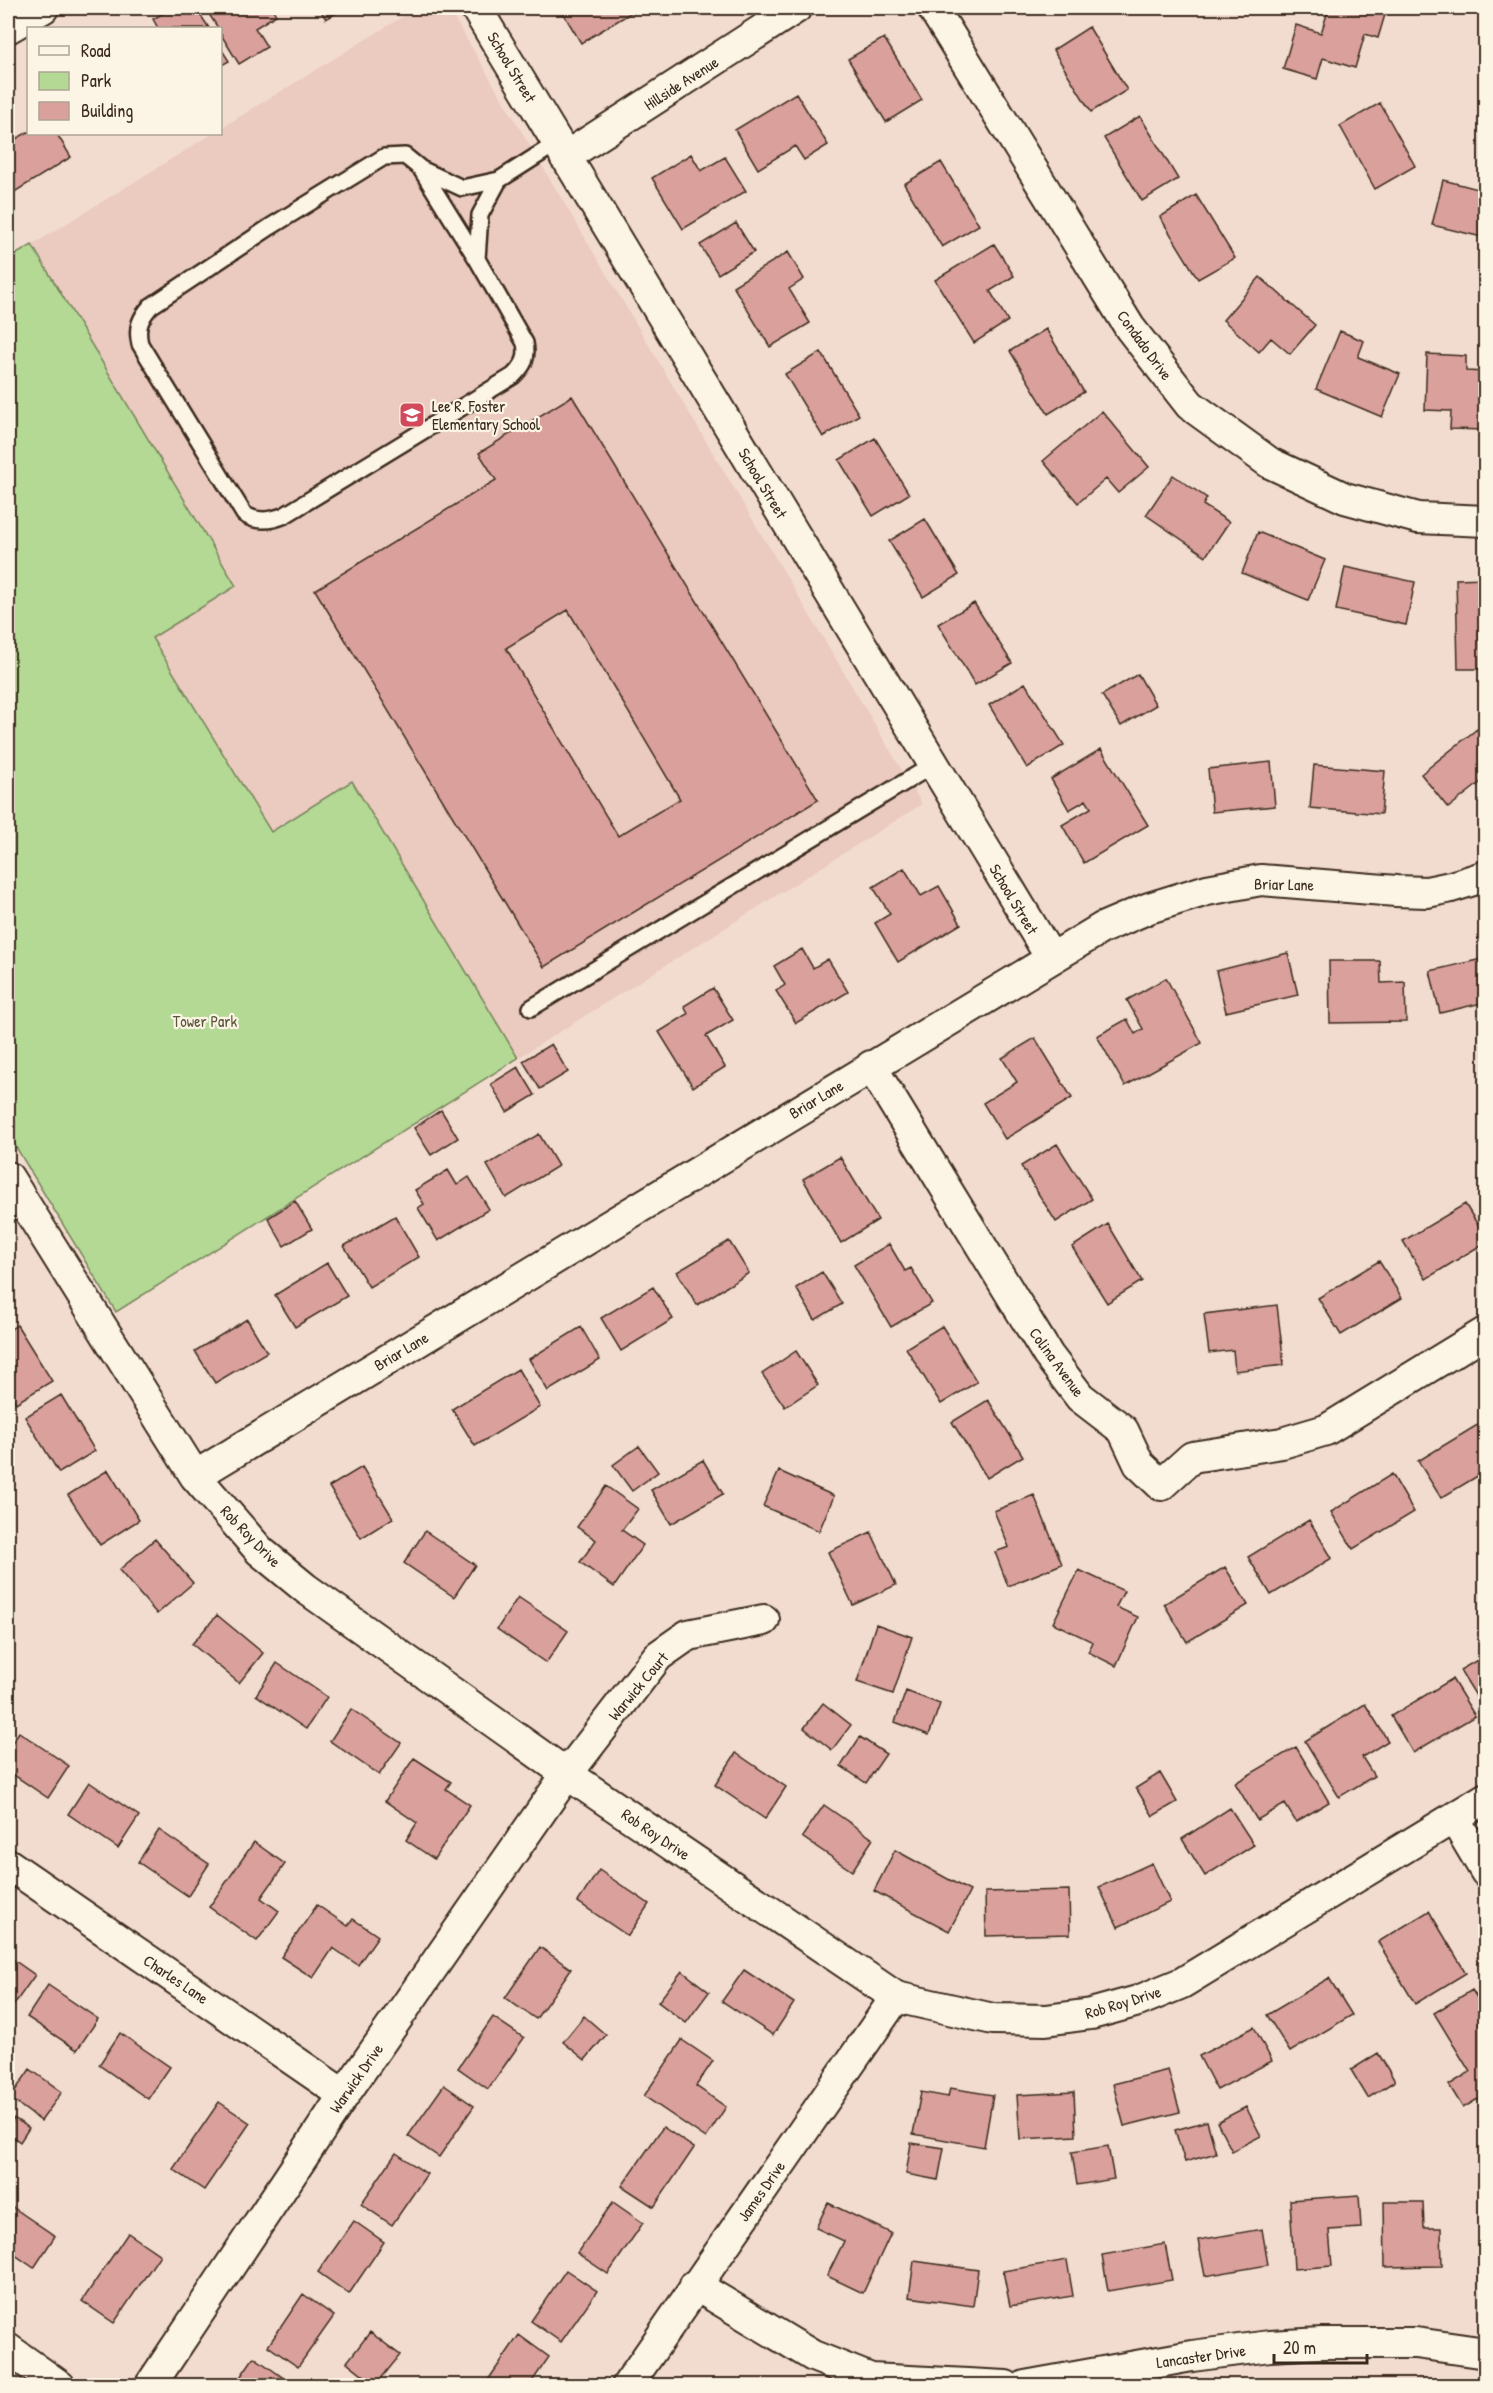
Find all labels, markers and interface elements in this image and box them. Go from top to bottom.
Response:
legend [27,27,222,135]
street label: School Street [482,28,542,107]
text: Road [81,38,111,63]
street label: Hillside Avenue [640,50,723,115]
text: Park [81,68,112,93]
text: Building [81,98,133,123]
street label: Condado Drive [1112,306,1178,385]
place label: Lee R. Foster Elementary School [432,395,541,435]
school or university icon: Lee R. Foster Elementary School [397,400,427,430]
street label: School Street [733,444,793,523]
street label: School Street [984,860,1044,939]
street label: Briar Lane [1254,872,1315,896]
park label: Tower Park [173,1010,238,1032]
street label: Briar Lane [785,1074,848,1124]
street label: Colina Avenue [1024,1323,1090,1402]
street label: Briar Lane [370,1326,433,1376]
street label: Rob Roy Drive [216,1500,287,1572]
street label: Warwick Court [603,1647,673,1725]
street label: Rob Roy Drive [617,1803,695,1865]
street label: Charles Lane [139,1949,213,2009]
street label: Rob Roy Drive [1082,1980,1164,2024]
street label: Warwick Drive [324,2038,388,2117]
street label: James Drive [732,2156,790,2226]
scale bar [1274,2327,1367,2365]
text: 20 m [1283,2335,1316,2360]
street label: Lancaster Drive [1155,2339,1248,2373]

